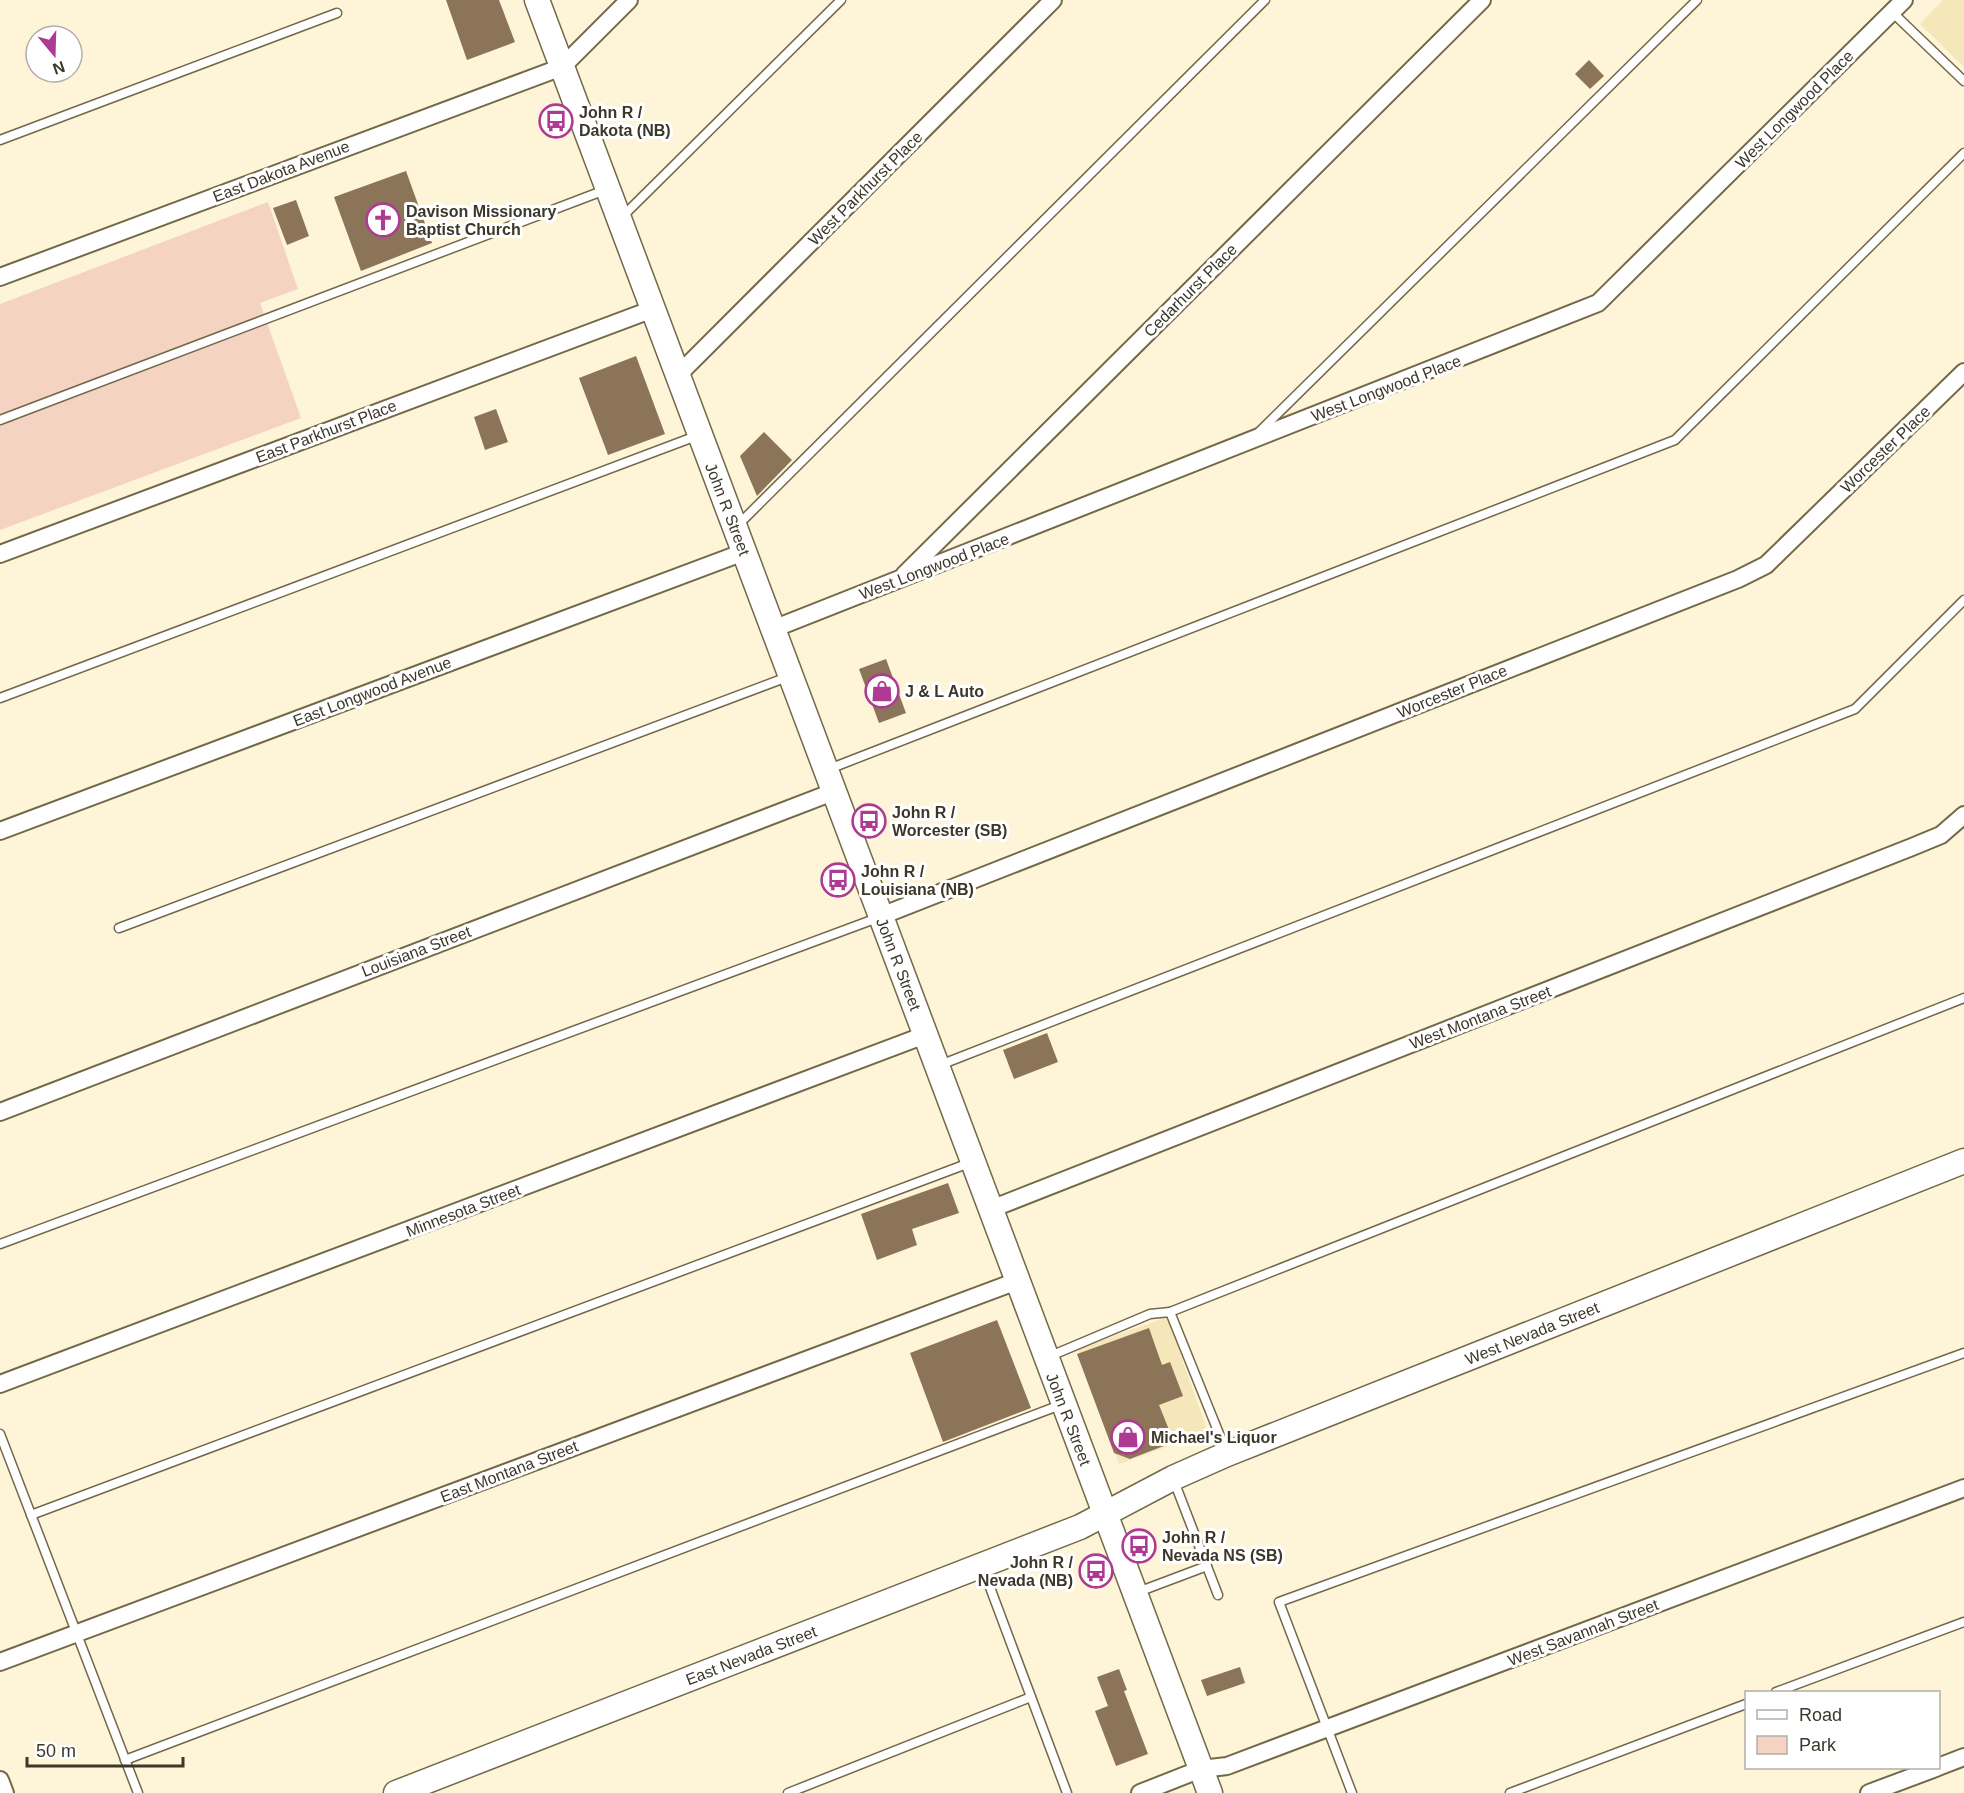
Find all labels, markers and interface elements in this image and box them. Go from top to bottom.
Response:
north arrow [24,24,84,84]
street label: West Longwood Place [1732,47,1857,172]
text: N [50,58,67,78]
bus stop icon: John R / Dakota (NB) [538,103,574,139]
place label: John R / Dakota (NB) [579,104,671,139]
street label: West Parkhurst Place [805,128,926,249]
street label: East Dakota Avenue [211,138,352,205]
church icon: Davison Missionary Baptist Church [365,202,401,238]
place label: Davison Missionary Baptist Church [406,203,556,238]
street label: Cedarhurst Place [1141,241,1240,340]
street label: West Longwood Place [1309,352,1463,425]
street label: East Parkhurst Place [253,397,399,466]
street label: Worcester Place [1837,403,1933,496]
street label: John R Street [702,460,753,558]
street label: West Longwood Place [857,530,1011,603]
street label: East Longwood Avenue [291,653,454,729]
street label: Worcester Place [1395,662,1510,721]
shop icon: J & L Auto [864,673,900,709]
place label: J & L Auto [905,683,984,700]
bus stop icon: John R / Worcester (SB) [851,803,887,839]
place label: John R / Worcester (SB) [892,804,1007,839]
bus stop icon: John R / Louisiana (NB) [820,862,856,898]
place label: John R / Louisiana (NB) [861,863,974,898]
street label: John R Street [873,915,924,1013]
street label: Louisiana Street [359,923,474,980]
street label: West Montana Street [1407,982,1554,1052]
street label: Minnesota Street [404,1181,523,1240]
street label: West Nevada Street [1463,1299,1602,1368]
street label: John R Street [1043,1370,1094,1468]
shop icon: Michael's Liquor [1110,1419,1146,1455]
place label: Michael's Liquor [1151,1429,1277,1446]
street label: East Montana Street [438,1437,581,1506]
bus stop icon: John R / Nevada NS (SB) [1121,1528,1157,1564]
place label: John R / Nevada NS (SB) [1162,1529,1283,1564]
bus stop icon: John R / Nevada (NB) [1078,1553,1114,1589]
place label: John R / Nevada (NB) [978,1554,1074,1589]
street label: West Savannah Street [1506,1596,1661,1669]
street label: East Nevada Street [683,1622,820,1688]
legend [1745,1691,1940,1769]
text: Road [1799,1705,1842,1725]
scale bar [27,1730,183,1768]
text: Park [1799,1735,1837,1755]
text: 50 m [36,1741,76,1761]

